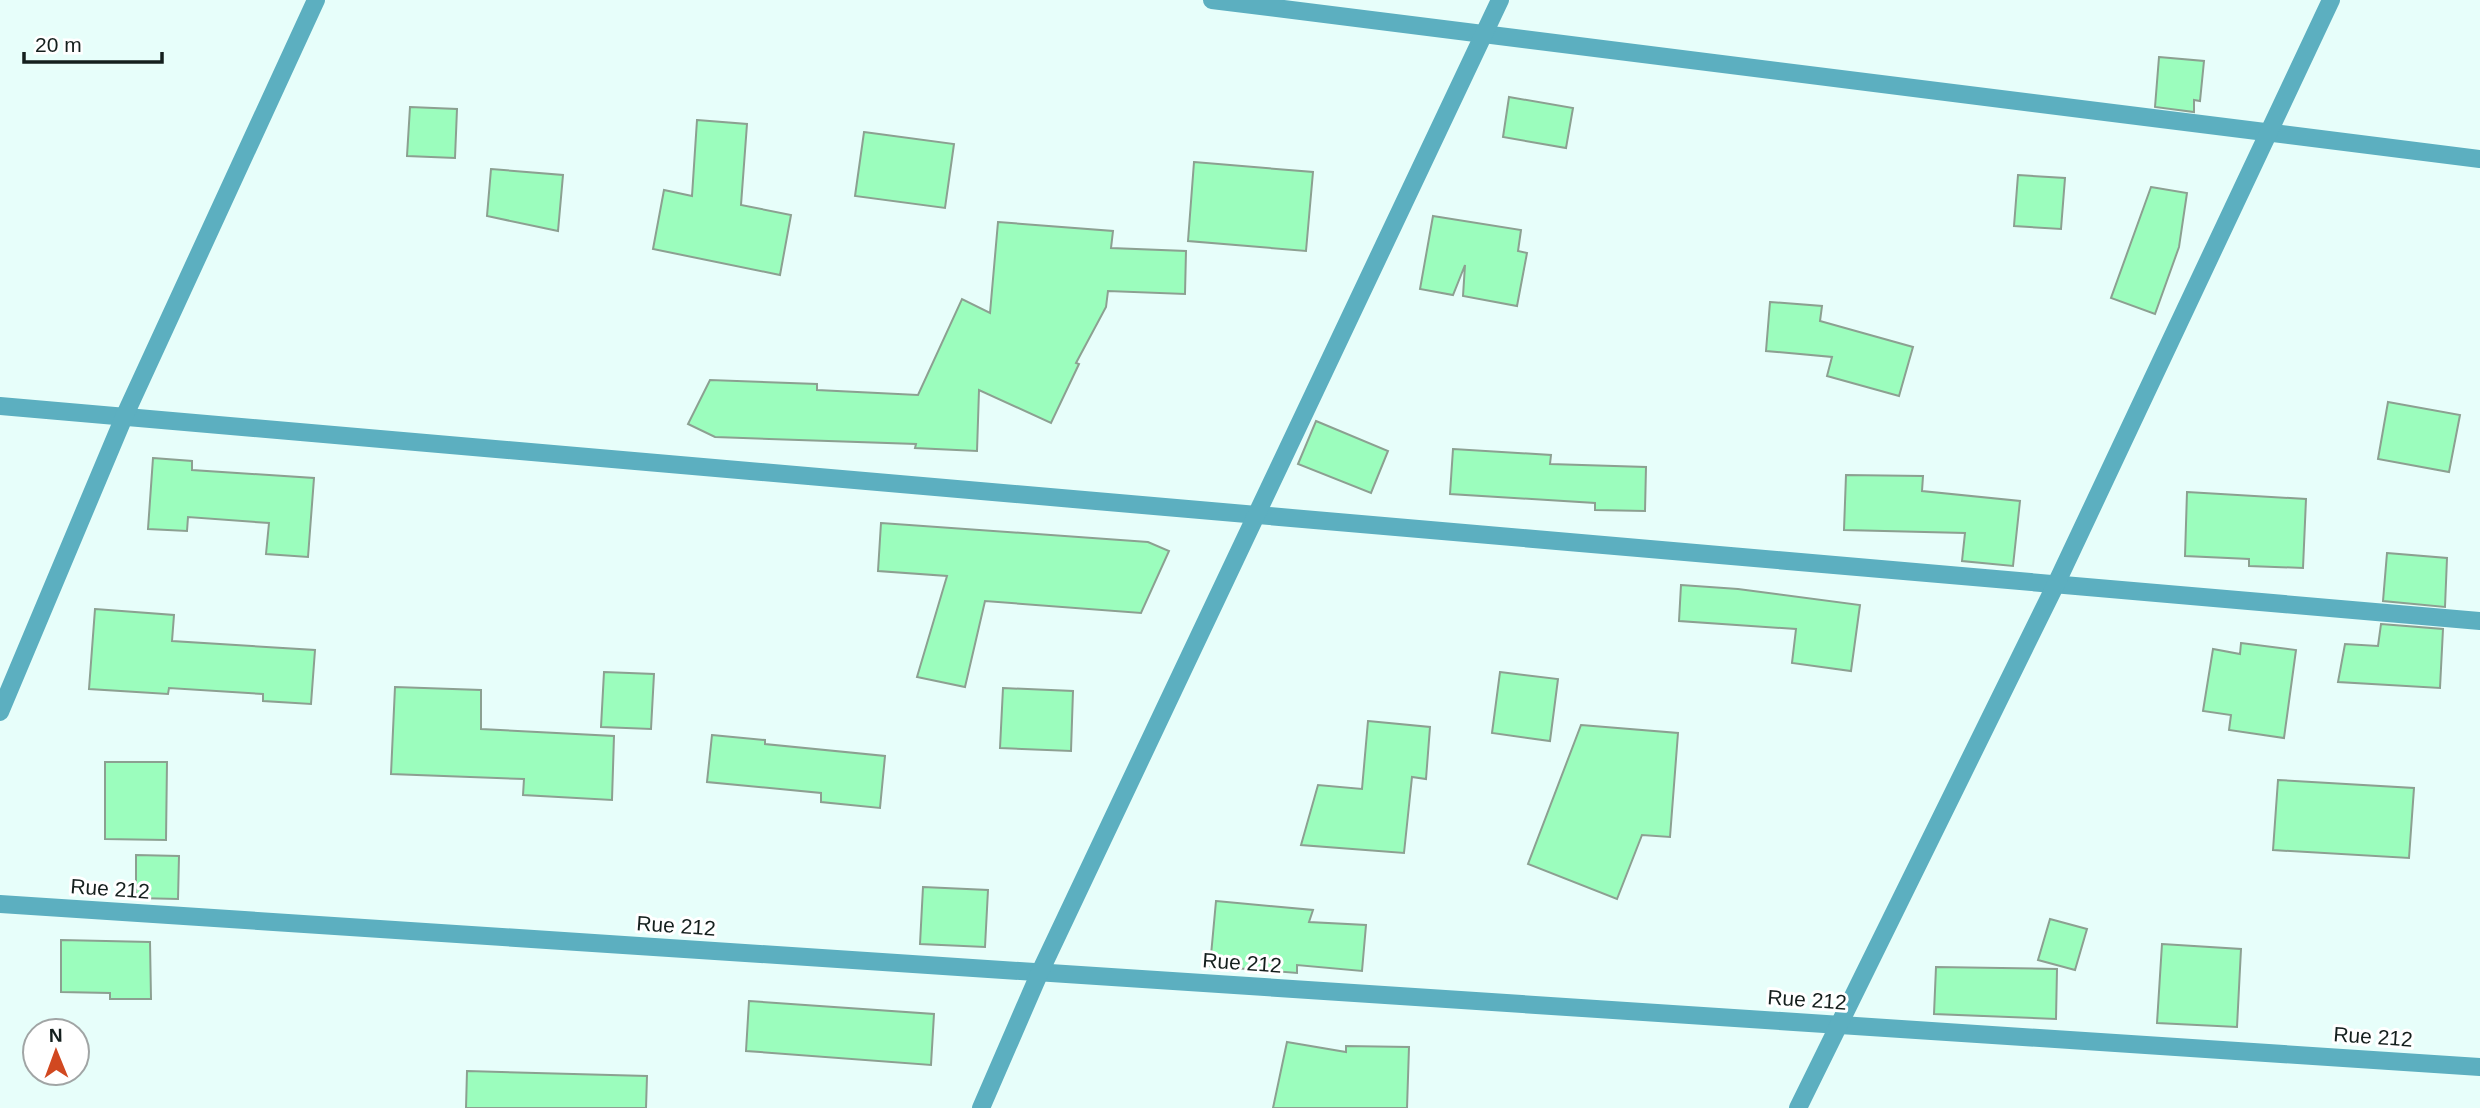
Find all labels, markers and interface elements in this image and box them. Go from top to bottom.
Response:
scale bar [24,21,163,65]
text: 20 m [35,33,82,56]
street label: Rue 212 [70,874,150,903]
street label: Rue 212 [636,911,716,940]
street label: Rue 212 [1202,948,1282,977]
street label: Rue 212 [1767,985,1847,1014]
north arrow [21,1017,91,1087]
street label: Rue 212 [2333,1022,2413,1051]
text: N [49,1025,63,1046]

